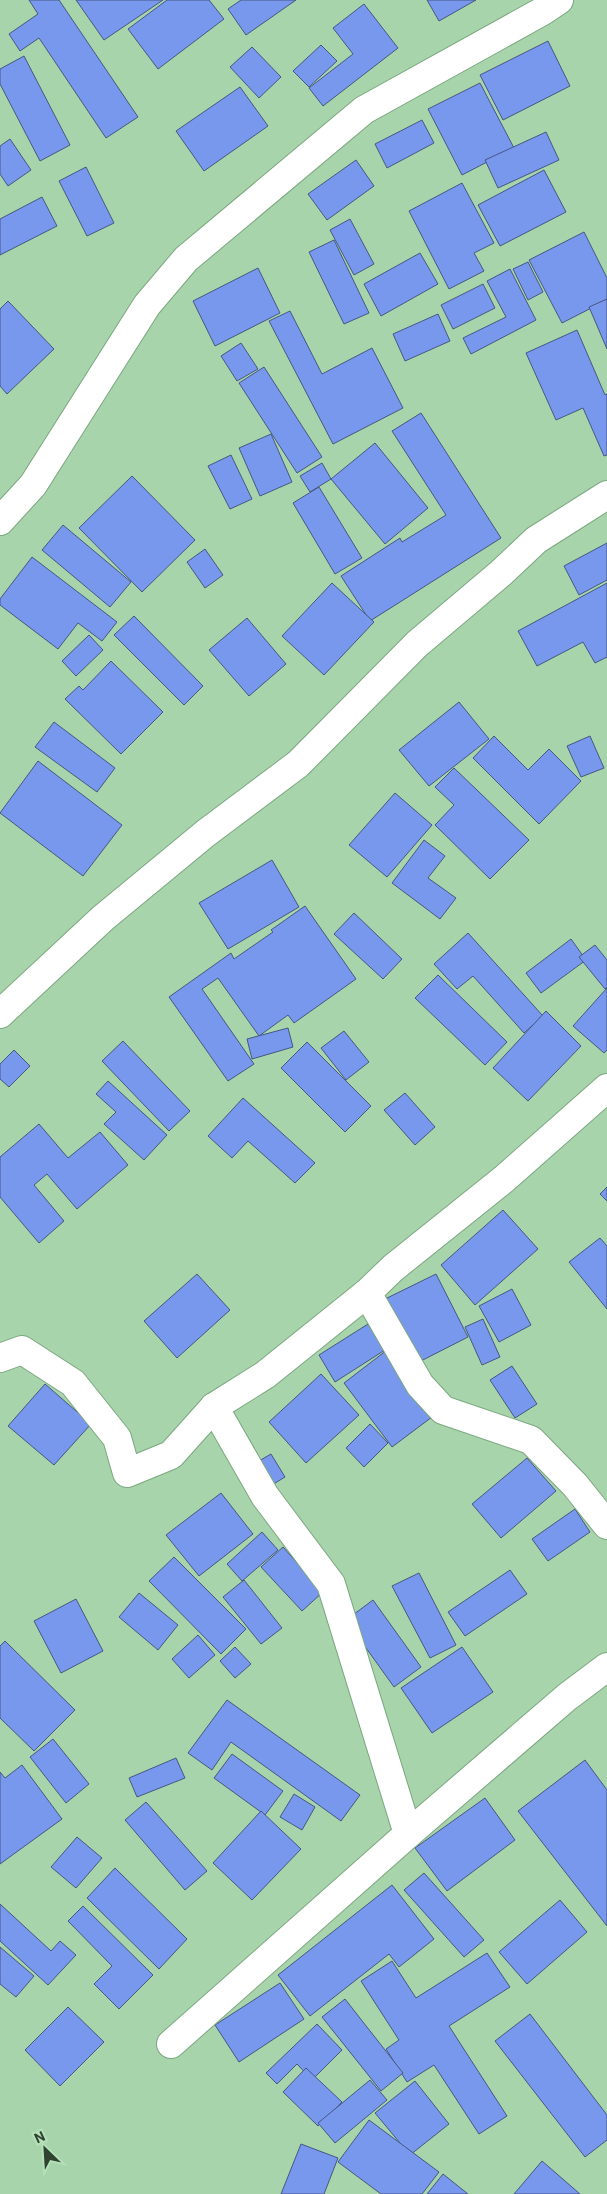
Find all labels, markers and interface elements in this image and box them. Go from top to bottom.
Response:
north arrow [20,2124,70,2174]
text: N [32,2128,47,2147]

